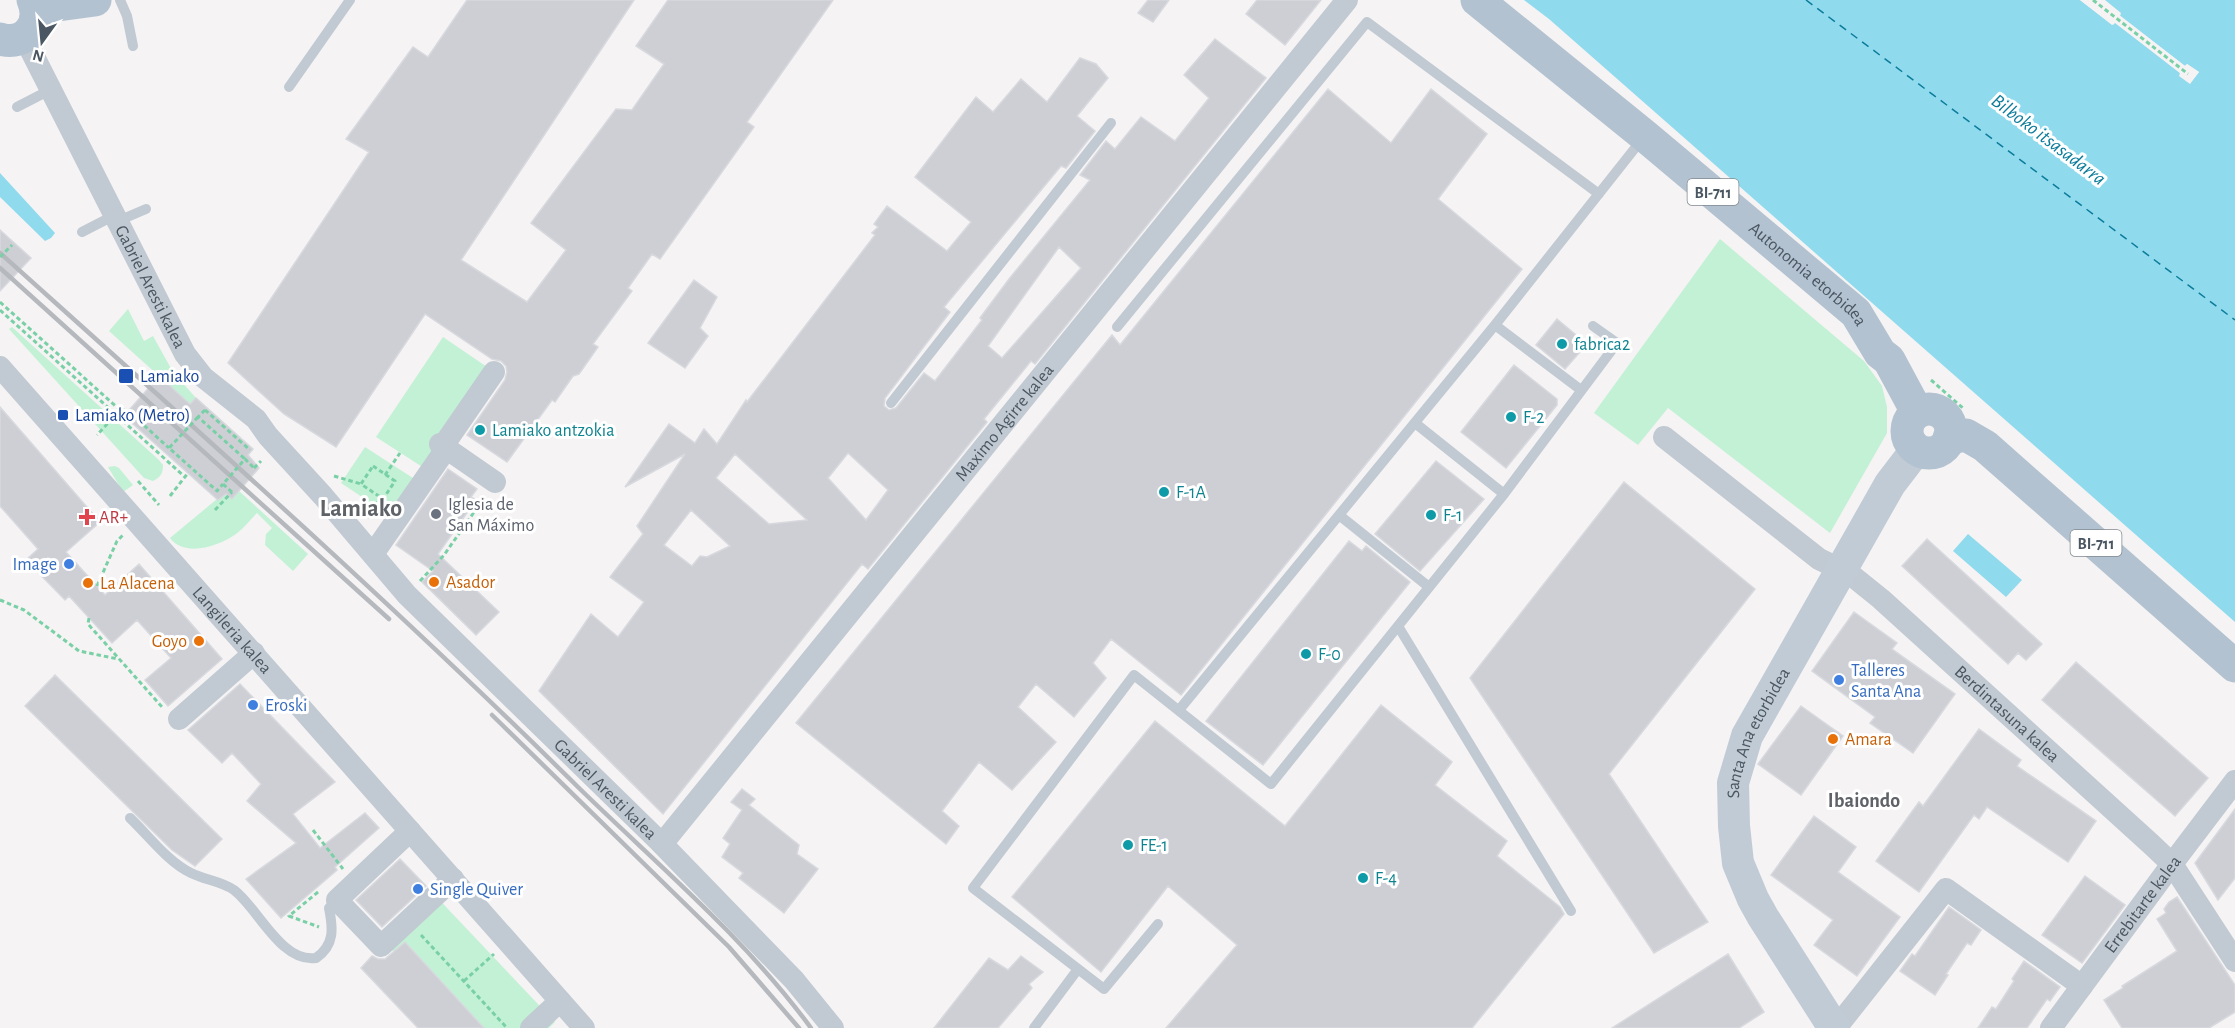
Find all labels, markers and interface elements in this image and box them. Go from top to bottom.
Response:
north arrow [12,12,72,72]
text: N [31,46,46,65]
water label: Bilboko itsasadarra [1988,90,2109,189]
road number: BI-711 [1688,179,1738,205]
street label: Autonomia etorbidea [1745,219,1870,329]
street label: Gabriel Aresti kalea [111,223,189,352]
place label: fabrica2 [1574,336,1630,354]
marker: fabrica2 [1555,337,1569,351]
street label: Maximo Agirre kalea [952,361,1057,485]
marker: Lamiako [117,367,135,385]
place label: Lamiako [140,368,200,386]
place label: Lamiako (Metro) [75,407,191,425]
marker: Lamiako (Metro) [56,408,70,422]
place label: F-2 [1523,409,1545,427]
marker: F-2 [1504,410,1518,424]
place label: Lamiako antzokia [492,422,614,440]
marker: Lamiako antzokia [473,423,487,437]
place label: F-1A [1176,484,1207,502]
marker: F-1A [1157,485,1171,499]
place label: Iglesia de San Máximo [448,496,534,535]
district label: Lamiako [320,497,402,521]
marker: Iglesia de San Máximo [429,507,443,521]
place label: F-1 [1443,507,1463,525]
marker: F-1 [1424,508,1438,522]
place label: AR+ [99,509,128,527]
marker: AR+ [80,510,94,524]
road number: BI-711 [2070,530,2122,556]
place label: Image [13,556,57,574]
marker: Image [62,557,76,571]
place label: Asador [446,574,495,592]
place label: La Alacena [100,575,175,593]
marker: Asador [427,575,441,589]
marker: La Alacena [81,576,95,590]
street label: Langileria kalea [189,584,275,678]
place label: Goyo [152,633,187,651]
marker: Goyo [192,634,206,648]
place label: F-0 [1318,646,1341,664]
marker: F-0 [1299,647,1313,661]
place label: Talleres Santa Ana [1851,662,1921,701]
street label: Berdintasuna kalea [1951,663,2062,766]
street label: Santa Ana etorbidea [1725,665,1794,798]
marker: Talleres Santa Ana [1832,673,1846,687]
place label: Eroski [265,697,307,715]
marker: Eroski [246,698,260,712]
place label: Amara [1845,731,1892,749]
marker: Amara [1826,732,1840,746]
street label: Gabriel Aresti kalea [550,736,660,843]
district label: Ibaiondo [1828,791,1900,811]
place label: FE-1 [1140,837,1168,855]
marker: FE-1 [1121,838,1135,852]
street label: Errebitarte kalea [2102,853,2185,957]
place label: F-4 [1375,870,1397,888]
marker: F-4 [1356,871,1370,885]
place label: Single Quiver [430,881,523,899]
marker: Single Quiver [411,882,425,896]

